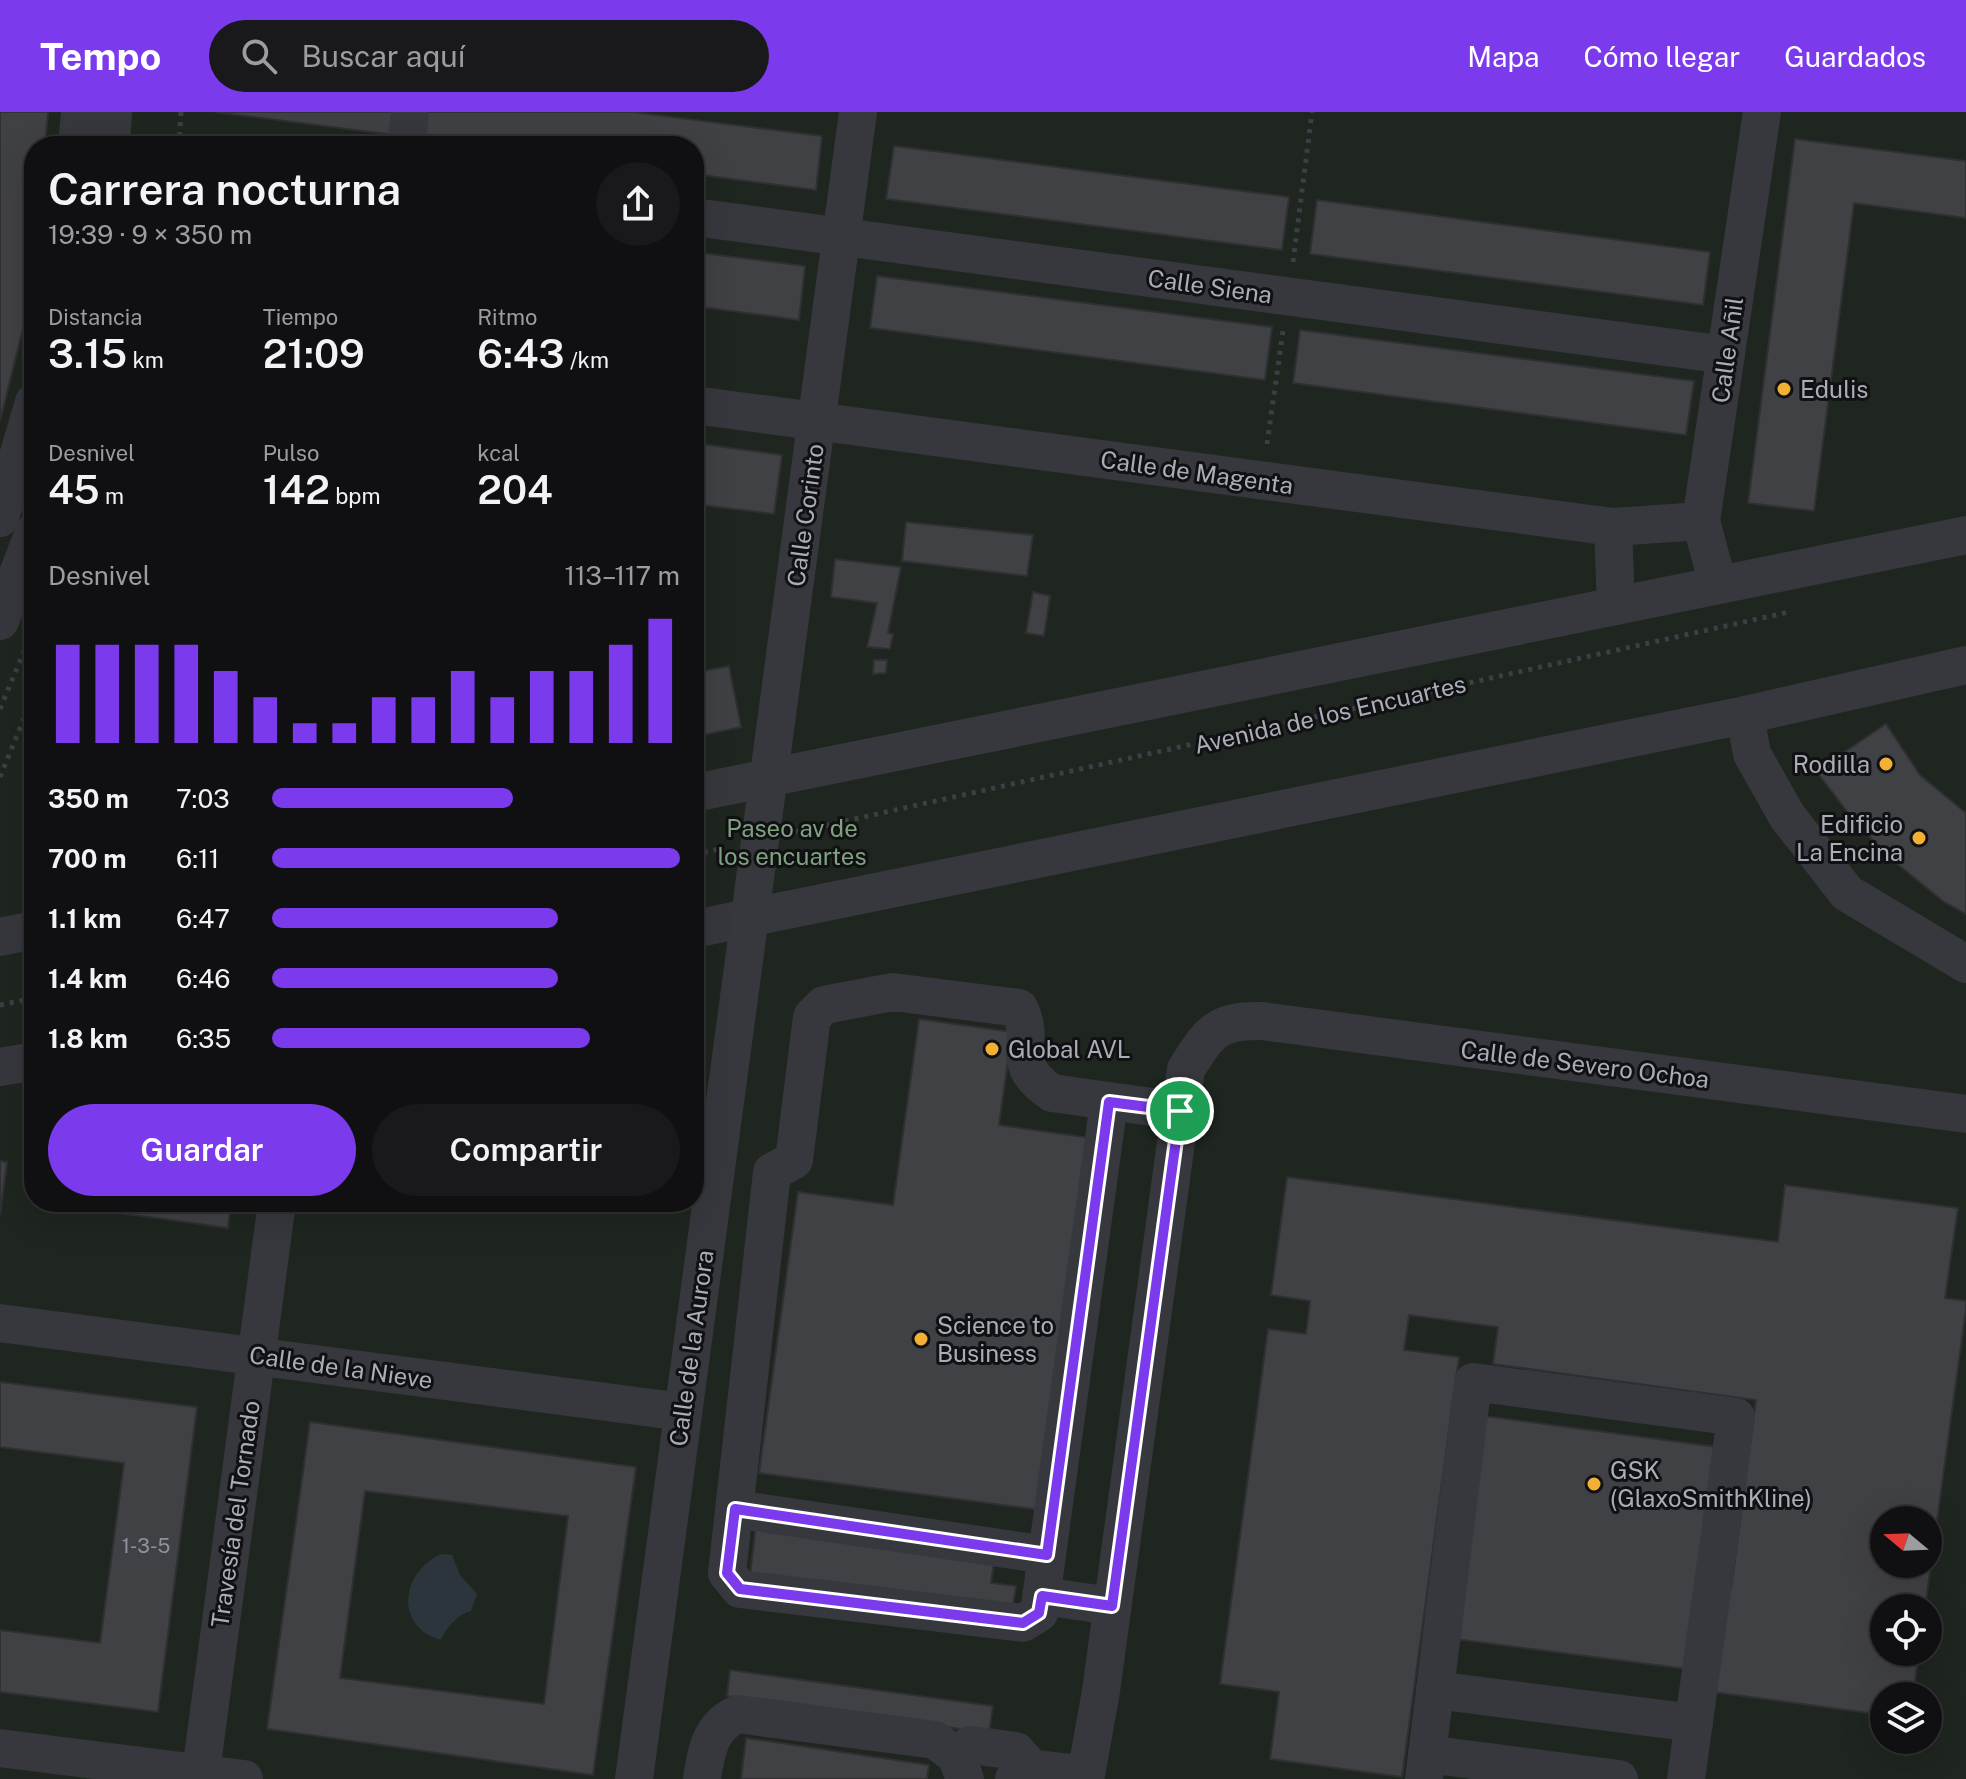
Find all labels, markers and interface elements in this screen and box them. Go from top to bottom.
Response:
search box [209,20,769,92]
text: Tempo [40,34,161,79]
icon: search [237,34,281,78]
text: Buscar aquí [301,38,465,74]
text: Mapa [1467,40,1539,73]
text: Cómo llegar [1583,40,1740,73]
text: Guardados [1784,40,1926,73]
button: share [596,162,680,246]
text: Carrera nocturna [48,163,401,215]
text: 19:39 · 9 × 350 m [48,219,252,250]
street label: Calle Siena [1146,263,1274,309]
street label: Calle Añil [1706,295,1748,405]
text: Distancia [48,304,142,330]
text: Tiempo [263,304,338,330]
text: Ritmo [477,304,538,330]
text: 3.15 [48,330,127,377]
text: 21:09 [263,330,365,377]
text: 6:43 [477,330,565,377]
text: km [127,347,164,373]
text: /km [565,347,609,373]
place label: Edulis [1800,375,1868,403]
marker: Edulis [1775,380,1793,398]
text: Desnivel [48,440,135,466]
text: Pulso [263,440,319,466]
text: kcal [477,440,520,466]
street label: Calle Corinto [781,442,829,588]
street label: Calle de Magenta [1099,445,1295,499]
text: 45 [48,466,100,513]
text: 142 [263,466,330,513]
text: 204 [477,466,553,513]
text: m [100,483,124,509]
text: bpm [330,483,380,509]
text: Desnivel [48,560,151,591]
text: 113–117 m [564,560,680,591]
street label: Avenida de los Encuartes [1191,669,1469,759]
place label: Rodilla [1793,750,1870,778]
marker: Rodilla [1877,755,1895,773]
text: 350 m [48,783,129,814]
text: 7:03 [176,783,230,814]
place label: Edificio La Encina [1796,810,1903,866]
park label: Paseo av de los encuartes [717,814,867,870]
marker: Edificio La Encina [1910,829,1928,847]
text: 700 m [48,843,127,874]
text: 6:11 [176,843,219,874]
text: 1.1 km [48,903,121,934]
text: 6:47 [176,903,230,934]
text: 1.4 km [48,963,127,994]
text: 6:46 [176,963,230,994]
text: 1.8 km [48,1023,128,1054]
text: 6:35 [176,1023,231,1054]
place label: Global AVL [1008,1035,1131,1063]
street label: Calle de Severo Ochoa [1459,1035,1711,1093]
marker: Global AVL [983,1040,1001,1058]
pin [1146,1077,1214,1145]
icon: arrive [1158,1089,1202,1133]
button: Guardar [48,1104,356,1196]
button: Compartir [372,1104,680,1196]
street label: Calle de la Aurora [663,1248,719,1448]
place label: Science to Business [937,1311,1054,1367]
marker: Science to Business [912,1330,930,1348]
street label: Calle de la Nieve [248,1340,434,1394]
street label: Travesía del Tornado [205,1399,265,1629]
place label: GSK (GlaxoSmithKline) [1610,1456,1812,1512]
marker: GSK (GlaxoSmithKline) [1585,1475,1603,1493]
north arrow [1870,1506,1942,1578]
map controls [1870,1506,1942,1754]
house number: 1-3-5 [122,1534,170,1558]
button: locate [1870,1594,1942,1666]
button: layers [1870,1682,1942,1754]

